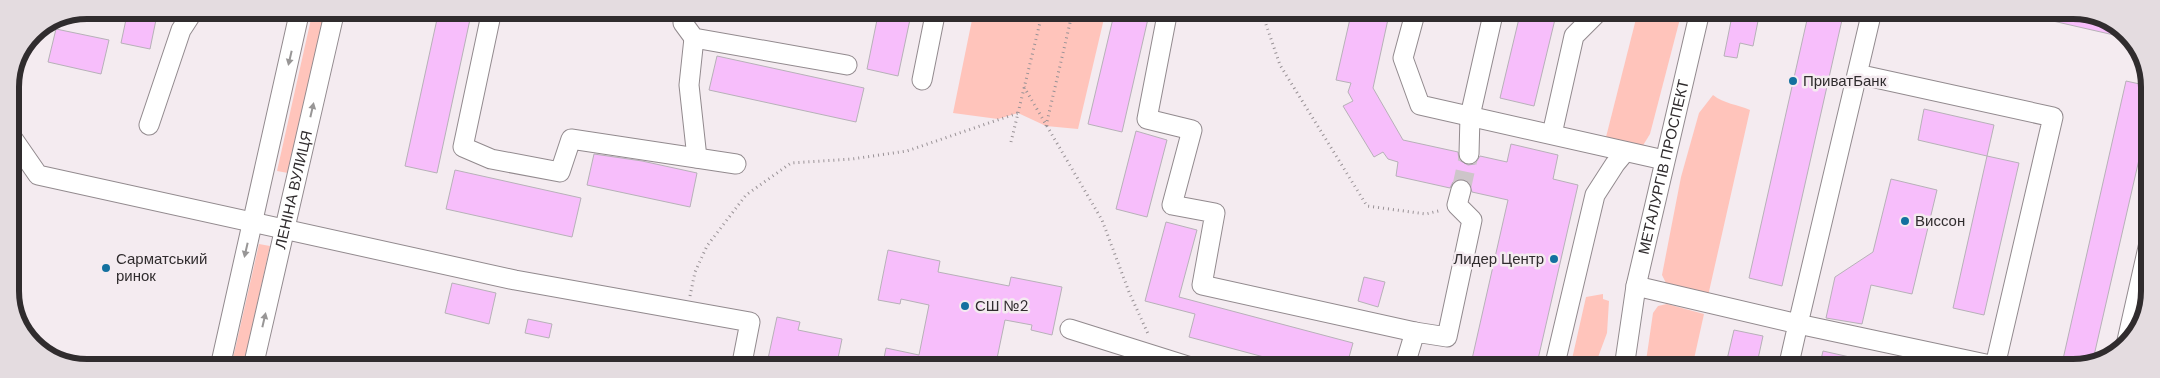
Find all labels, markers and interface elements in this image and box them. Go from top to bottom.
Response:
one-way arrow [285,50,293,66]
place label: ПриватБанк [1803,71,1887,91]
marker: ПриватБанк [1787,75,1799,87]
street label: МЕТАЛУРГІВ ПРОСПЕКТ [1634,78,1694,256]
one-way arrow [308,103,316,118]
street label: ЛЕНІНА ВУЛИЦЯ [270,128,317,251]
place label: Виссон [1915,211,1965,231]
marker: Виссон [1899,215,1911,227]
one-way arrow [242,243,250,258]
place label: Сарматський ринок [116,249,207,286]
place label: Лидер Центр [1453,249,1544,269]
marker: Лидер Центр [1548,253,1560,265]
marker: Сарматський ринок [100,262,112,274]
place label: СШ №2 [975,296,1028,316]
marker: СШ №2 [959,300,971,312]
one-way arrow [260,312,268,327]

